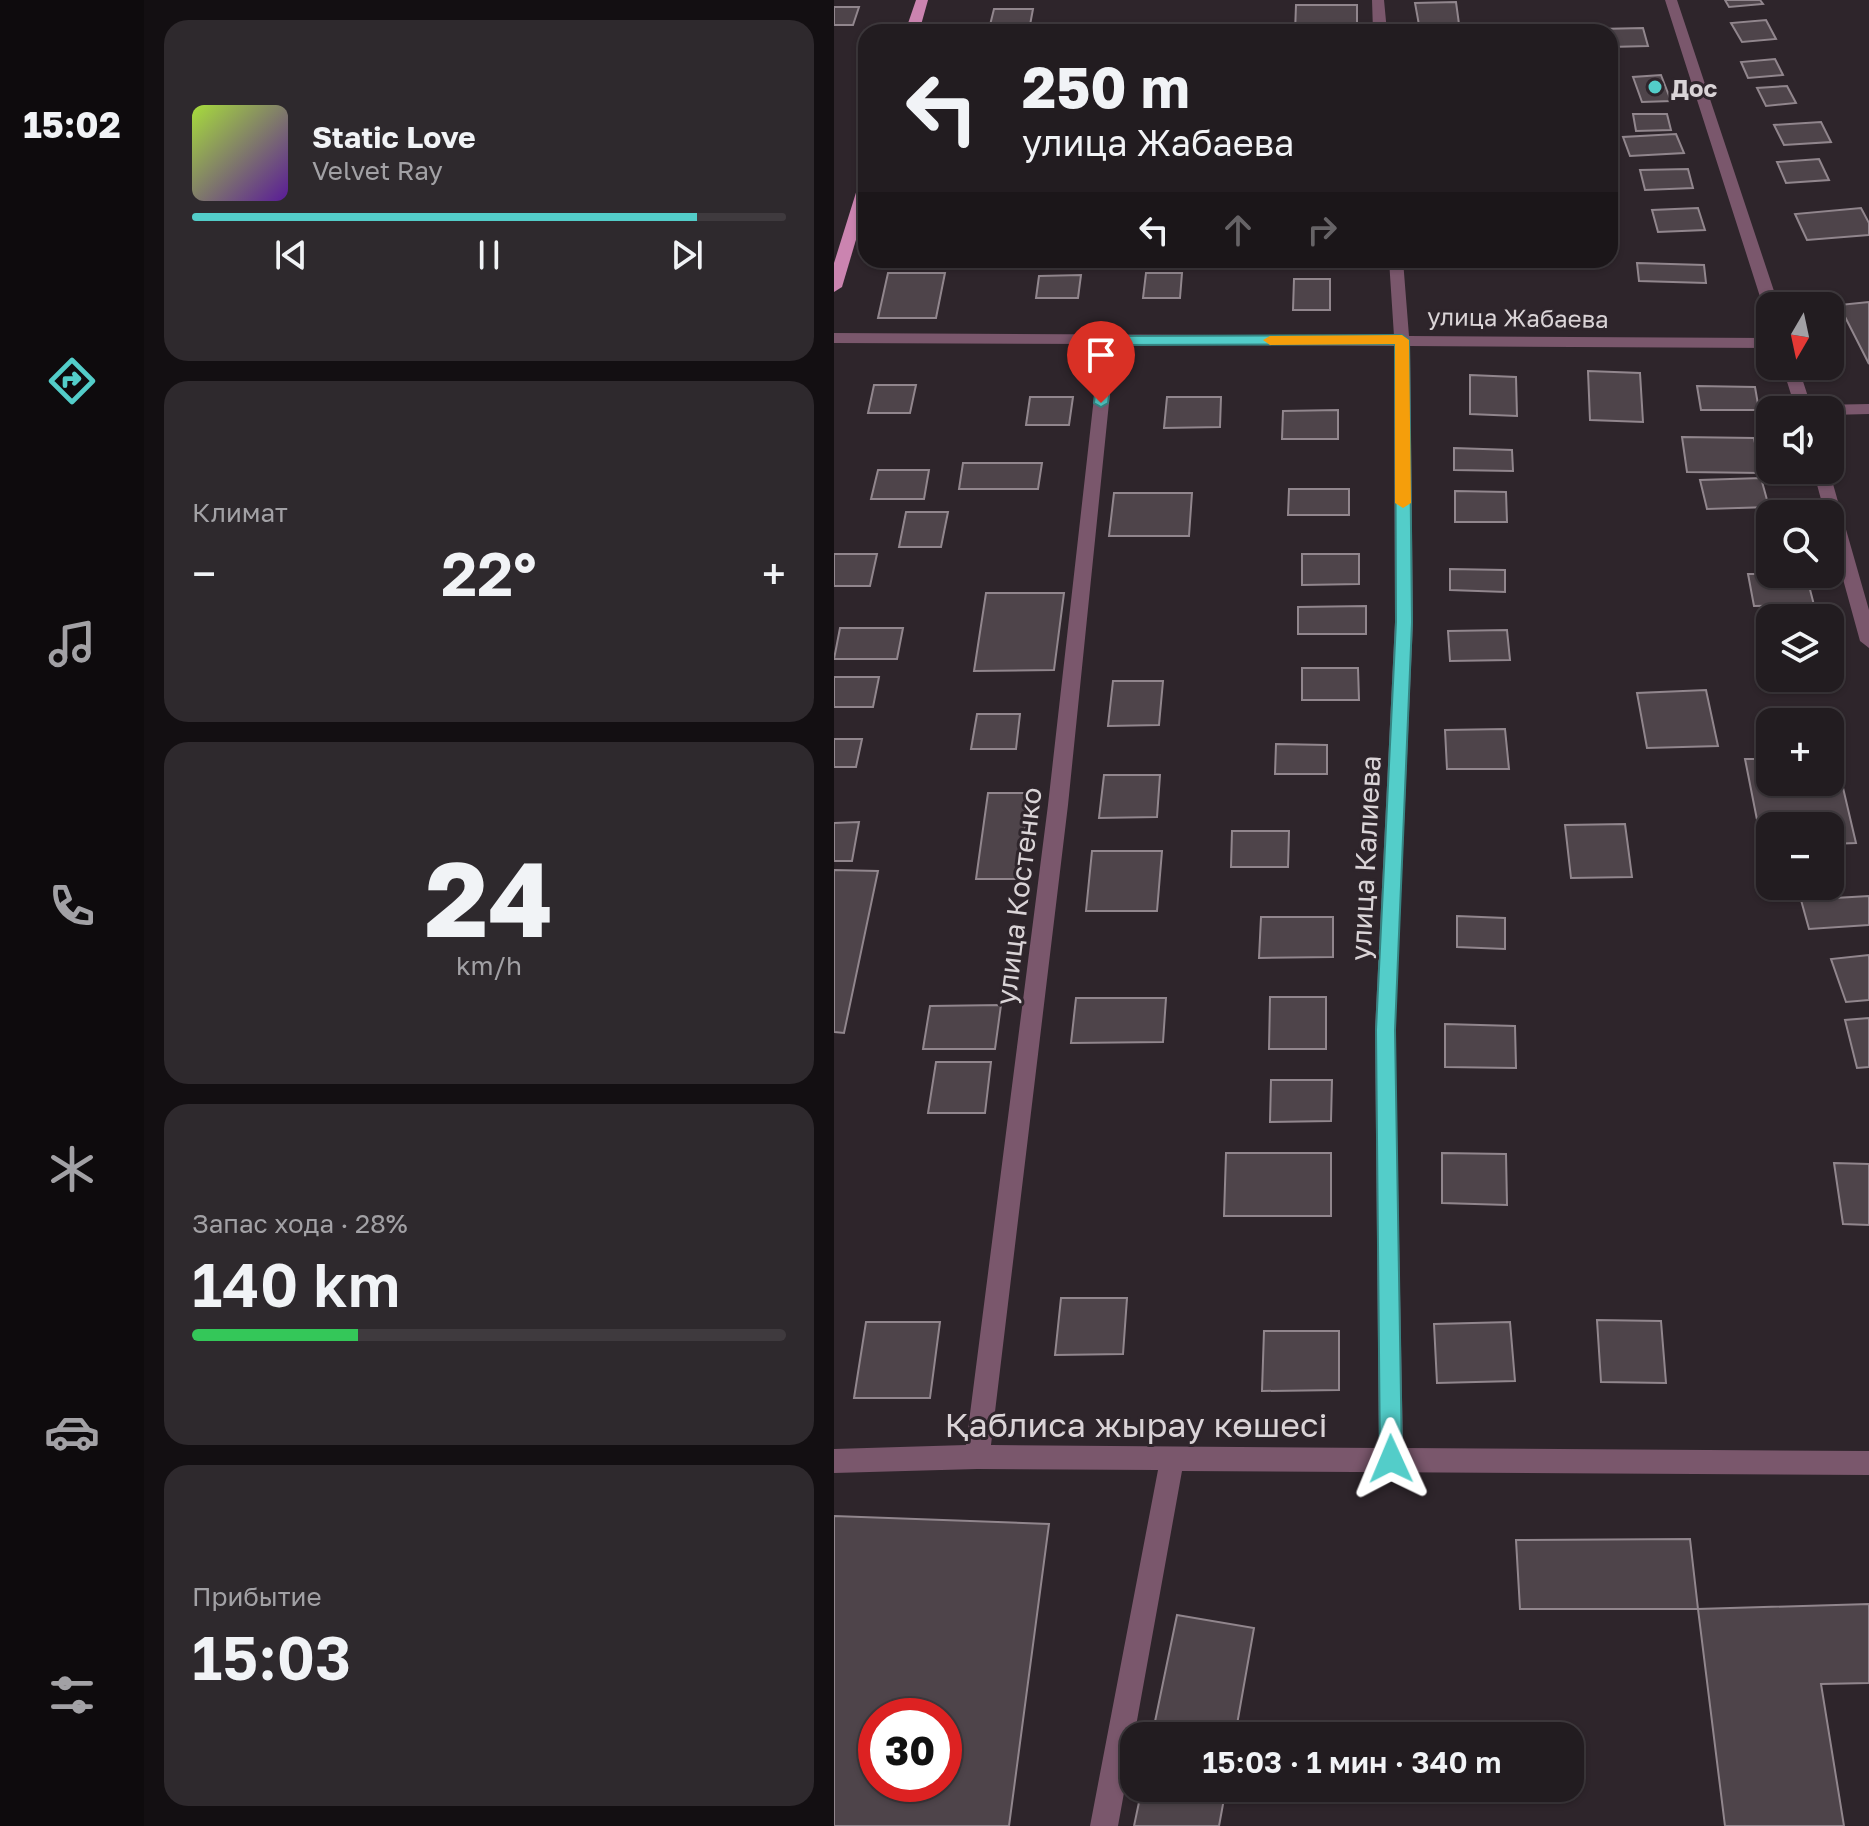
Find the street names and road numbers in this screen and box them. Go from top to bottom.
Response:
street label: улица Жабаева [1427,301,1609,333]
street label: улица Калиева [1343,755,1387,961]
street label: улица Костенко [988,785,1048,1007]
street label: Қаблиса жырау көшесі [944,1404,1328,1444]

